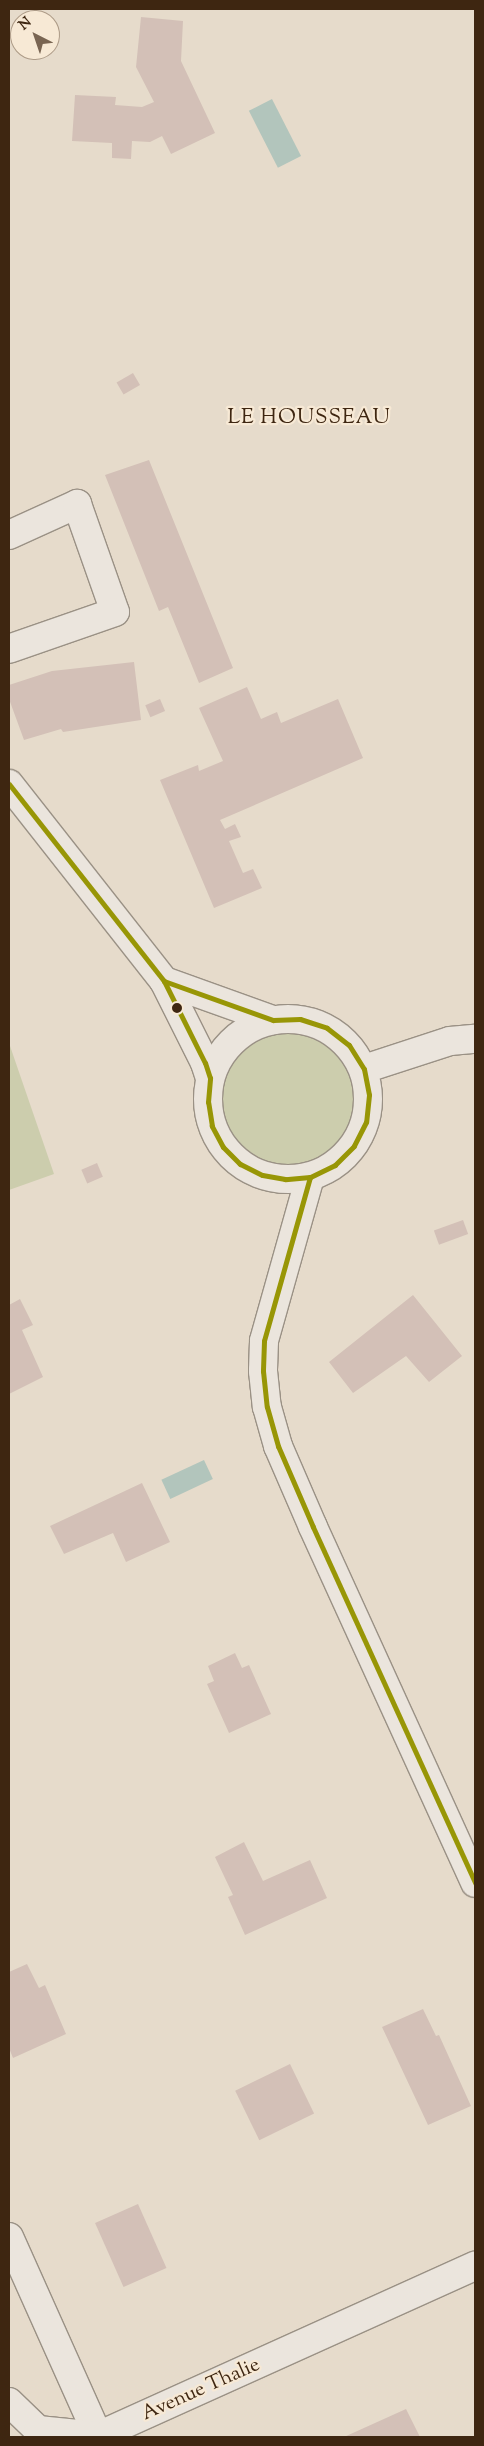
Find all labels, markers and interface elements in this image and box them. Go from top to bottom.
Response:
north arrow [10,10,60,60]
text: N [15,13,37,36]
district label: LE HOUSSEAU [226,405,392,431]
unlabelled marker [172,1003,182,1013]
street label: Avenue Thalie [138,2353,264,2427]

